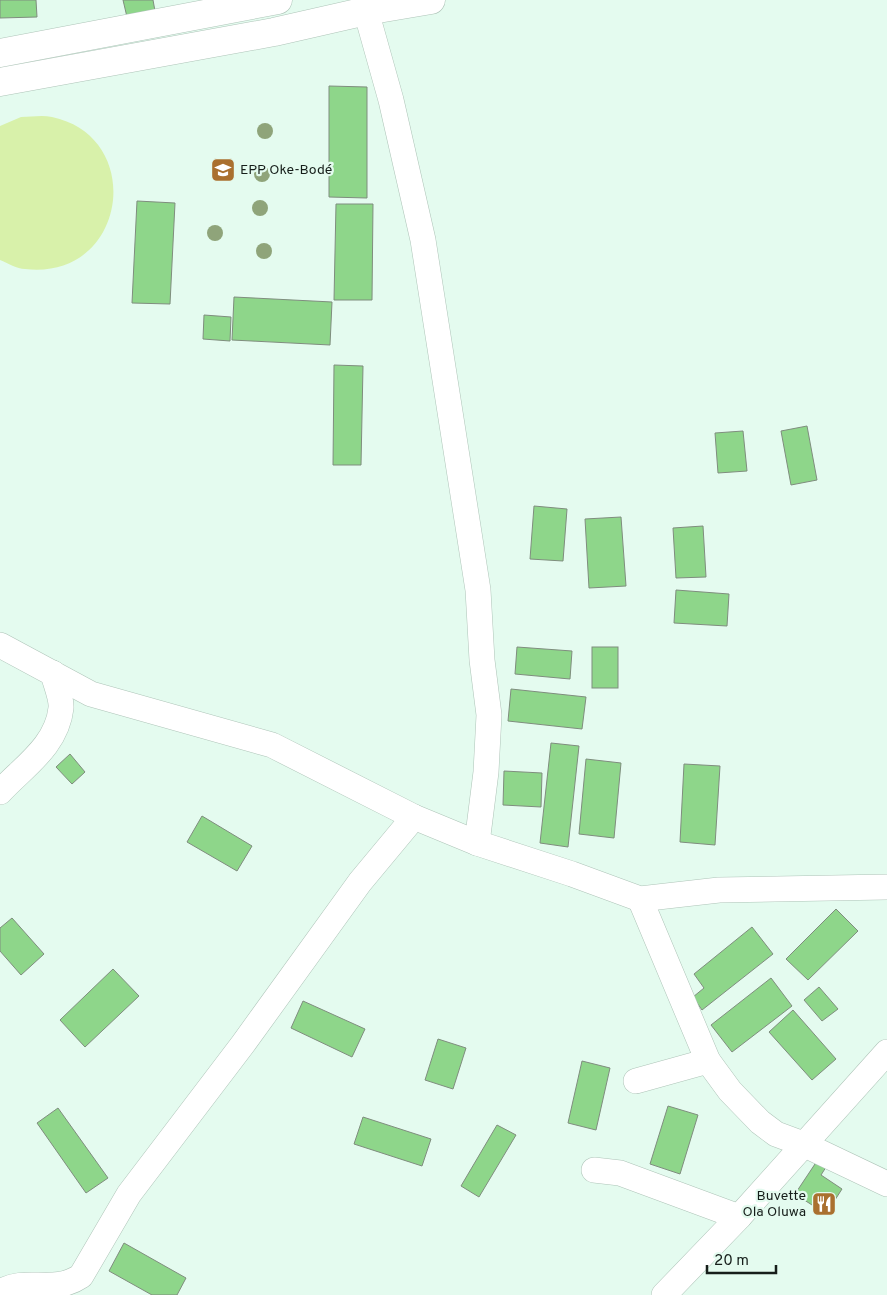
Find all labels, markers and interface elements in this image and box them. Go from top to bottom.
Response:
school or university icon: EPP Oke-Bodé [210,157,236,183]
place label: EPP Oke-Bodé [240,162,332,179]
place label: Buvette Ola Oluwa [742,1188,806,1221]
restaurant icon: Buvette Ola Oluwa [811,1191,837,1217]
scale bar [707,1242,776,1274]
text: 20 m [714,1252,749,1271]

